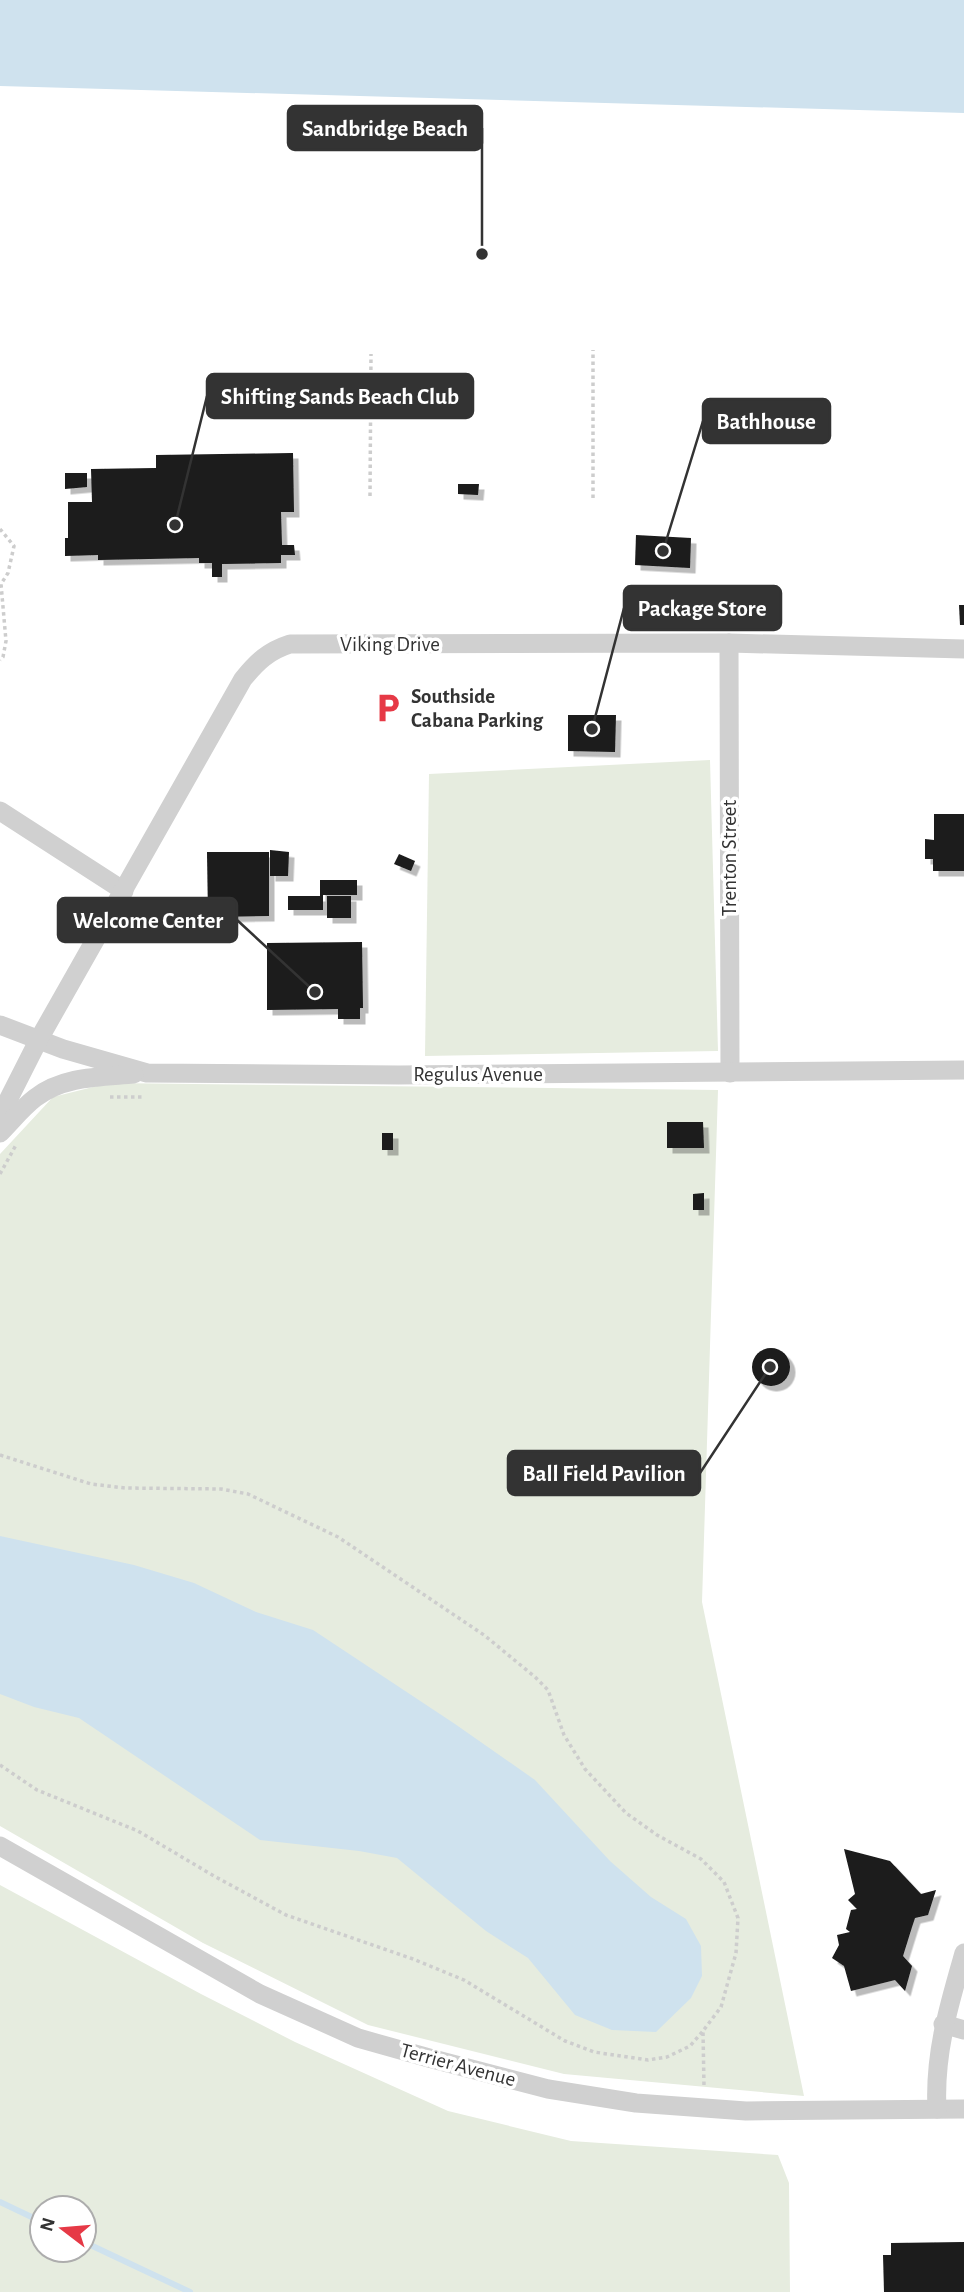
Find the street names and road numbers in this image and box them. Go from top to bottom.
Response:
street label: Viking Drive [340,634,440,655]
street label: Trenton Street [719,799,740,916]
street label: Regulus Avenue [413,1064,543,1085]
street label: Terrier Avenue [398,2040,518,2090]

